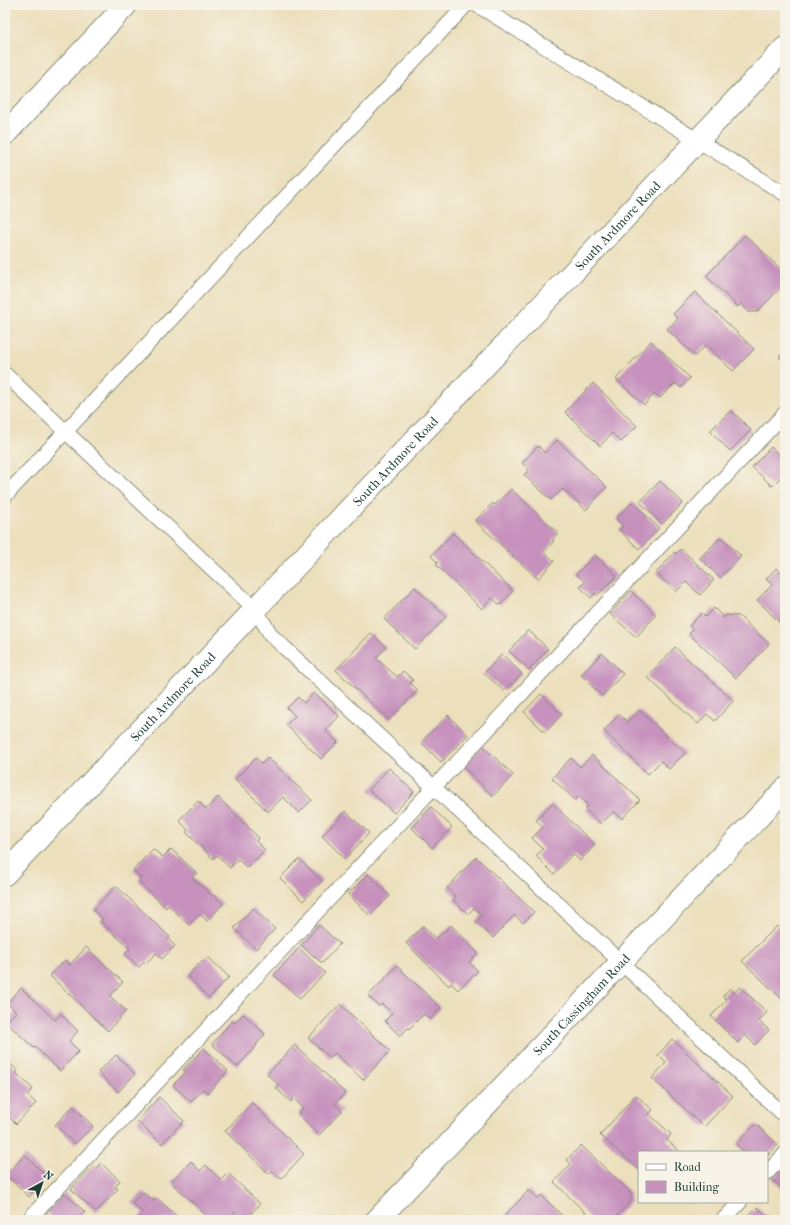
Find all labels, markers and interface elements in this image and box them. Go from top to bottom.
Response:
street label: South Ardmore Road [572,177,664,273]
street label: South Ardmore Road [349,413,441,509]
street label: South Ardmore Road [127,648,219,744]
street label: South Cassingham Road [530,950,633,1058]
legend [638,1151,768,1203]
text: Road [674,1160,701,1174]
north arrow [22,1163,62,1203]
text: N [41,1168,56,1184]
text: Building [674,1180,719,1194]

